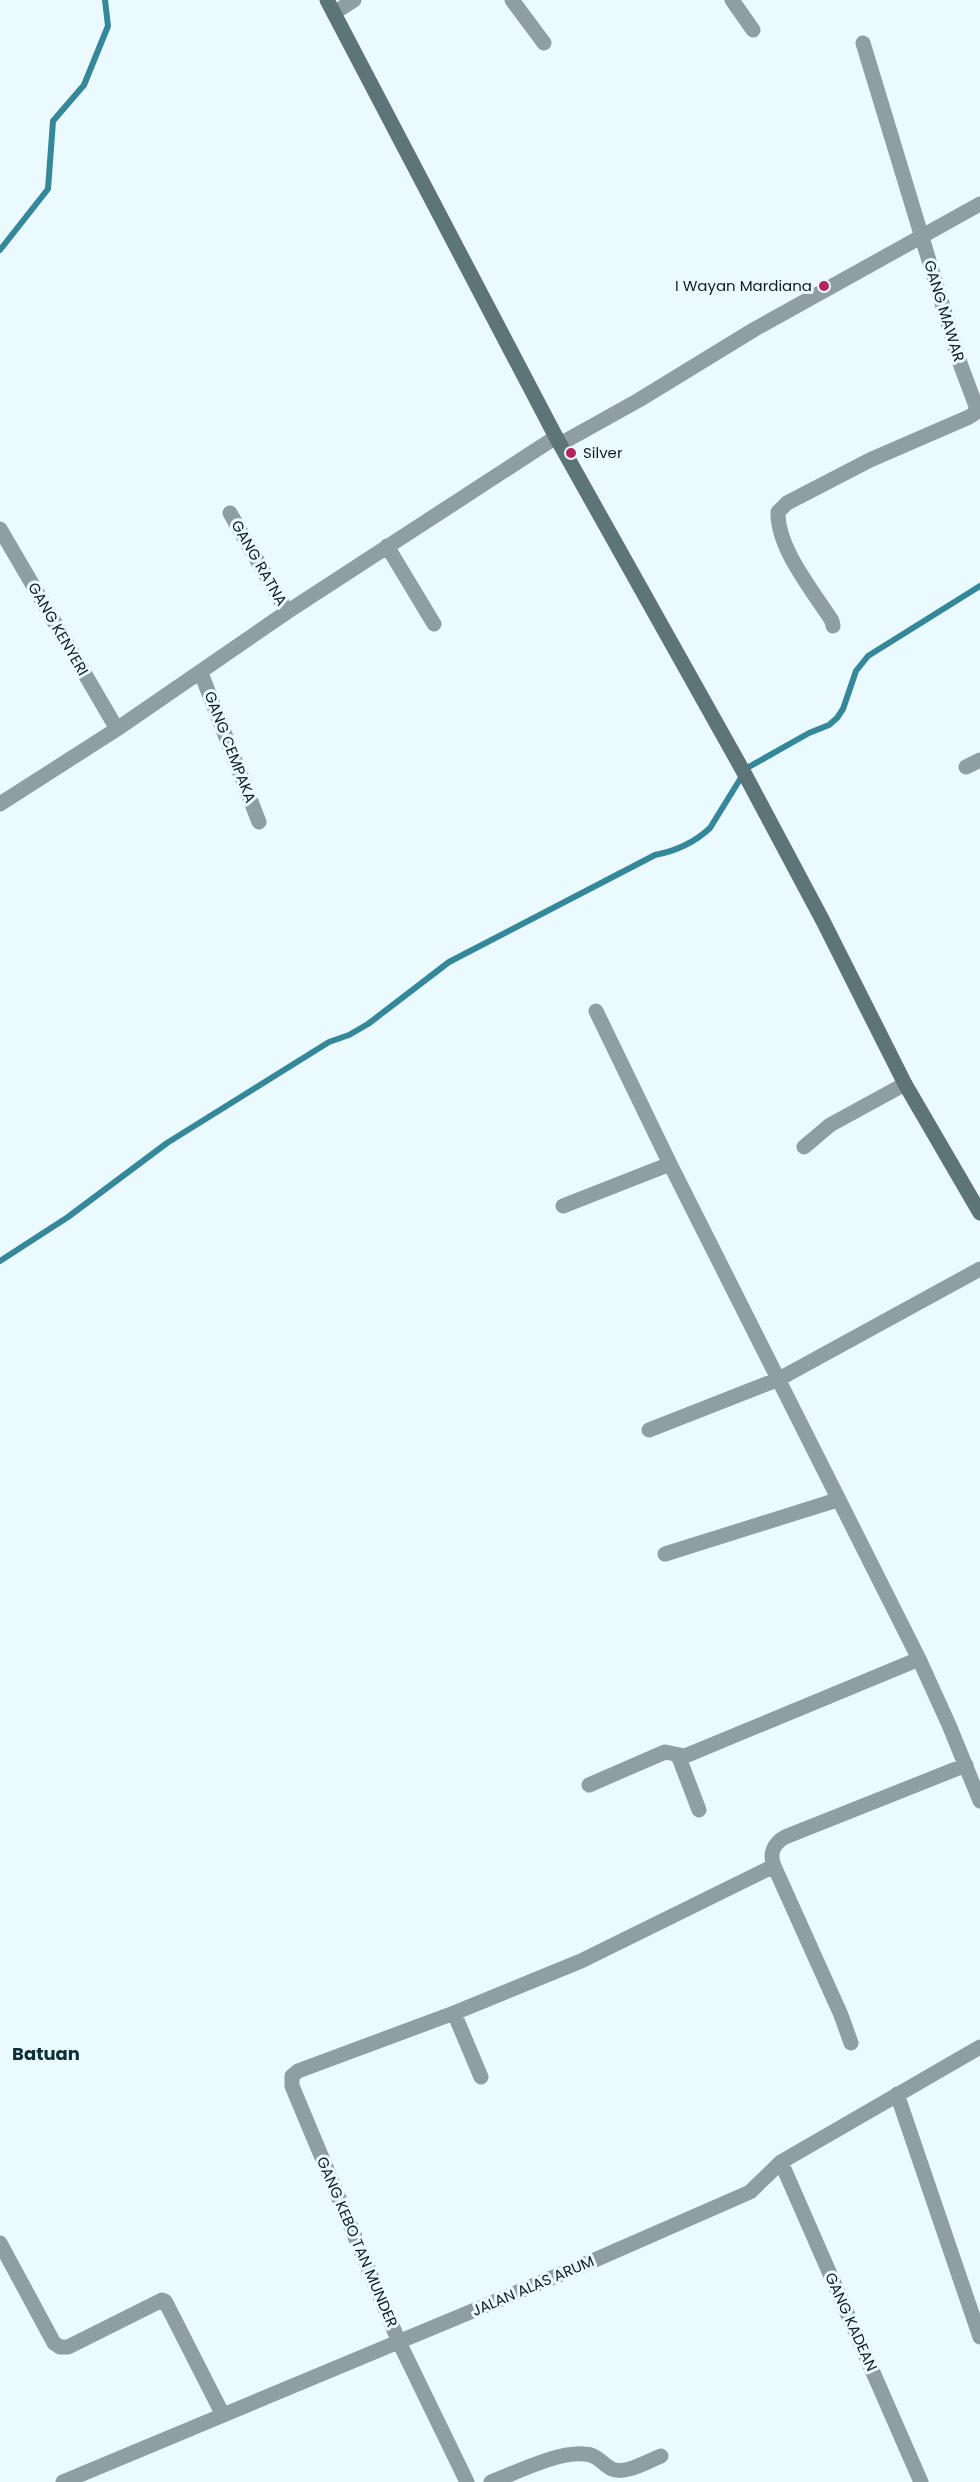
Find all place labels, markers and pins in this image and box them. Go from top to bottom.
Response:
place label: I Wayan Mardiana [675,275,812,296]
marker: I Wayan Mardiana [817,279,831,293]
place label: Silver [583,442,623,463]
marker: Silver [564,446,578,460]

